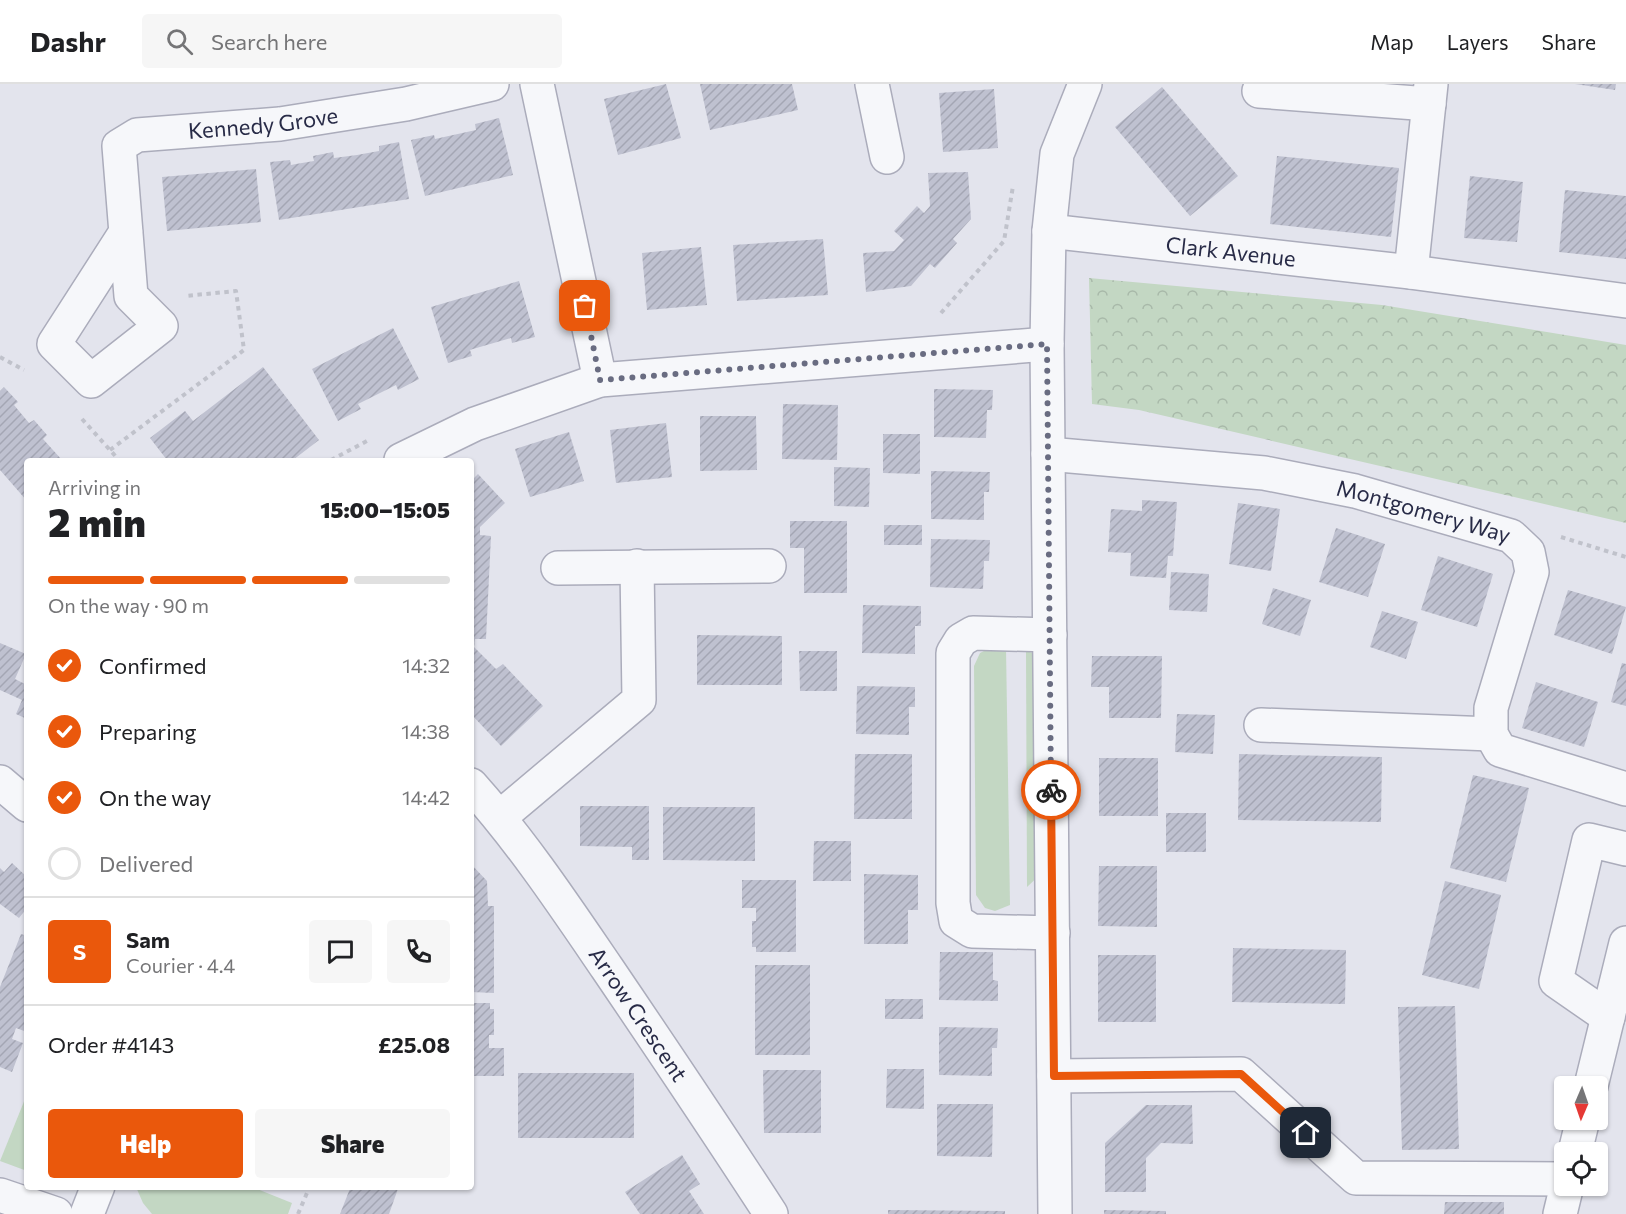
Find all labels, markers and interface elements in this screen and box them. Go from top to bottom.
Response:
search box [142,14,562,68]
text: Dashr [30,24,106,58]
icon: search [163,25,196,58]
text: Search here [211,28,327,55]
text: Map [1370,29,1414,54]
text: Layers [1447,29,1509,54]
text: Share [1542,29,1596,54]
street label: Kennedy Grove [187,101,340,144]
street label: Clark Avenue [1165,230,1297,272]
pin [559,280,610,331]
icon: bag [568,289,601,322]
street label: Montgomery Way [1334,474,1514,548]
text: Arriving in [48,475,141,499]
text: 15:00–15:05 [320,496,450,523]
text: 2 min [48,497,146,545]
text: On the way · 90 m [48,593,209,617]
icon: check [48,649,81,682]
text: Confirmed [99,652,206,679]
text: 14:32 [402,653,450,677]
icon: check [48,715,81,748]
text: Preparing [99,718,196,745]
text: 14:38 [401,719,450,743]
courier [1021,760,1081,820]
icon: bike [1035,774,1068,807]
icon: check [48,781,81,814]
text: On the way [99,784,211,811]
text: 14:42 [402,785,450,809]
text: Delivered [99,850,193,877]
button: chat [309,920,372,983]
button: phone [387,920,450,983]
text: Sam [126,926,170,953]
text: S [73,938,86,965]
street label: Arrow Crescent [584,942,694,1086]
text: Courier · 4.4 [126,953,235,977]
text: Order #4143 [48,1031,174,1058]
text: £25.08 [378,1031,450,1058]
north arrow [1554,1076,1608,1130]
map controls [1554,1076,1608,1196]
pin [1280,1107,1331,1158]
button: Help [48,1109,243,1178]
button: Share [255,1109,450,1178]
icon: home [1289,1116,1322,1149]
button: locate [1554,1142,1608,1196]

